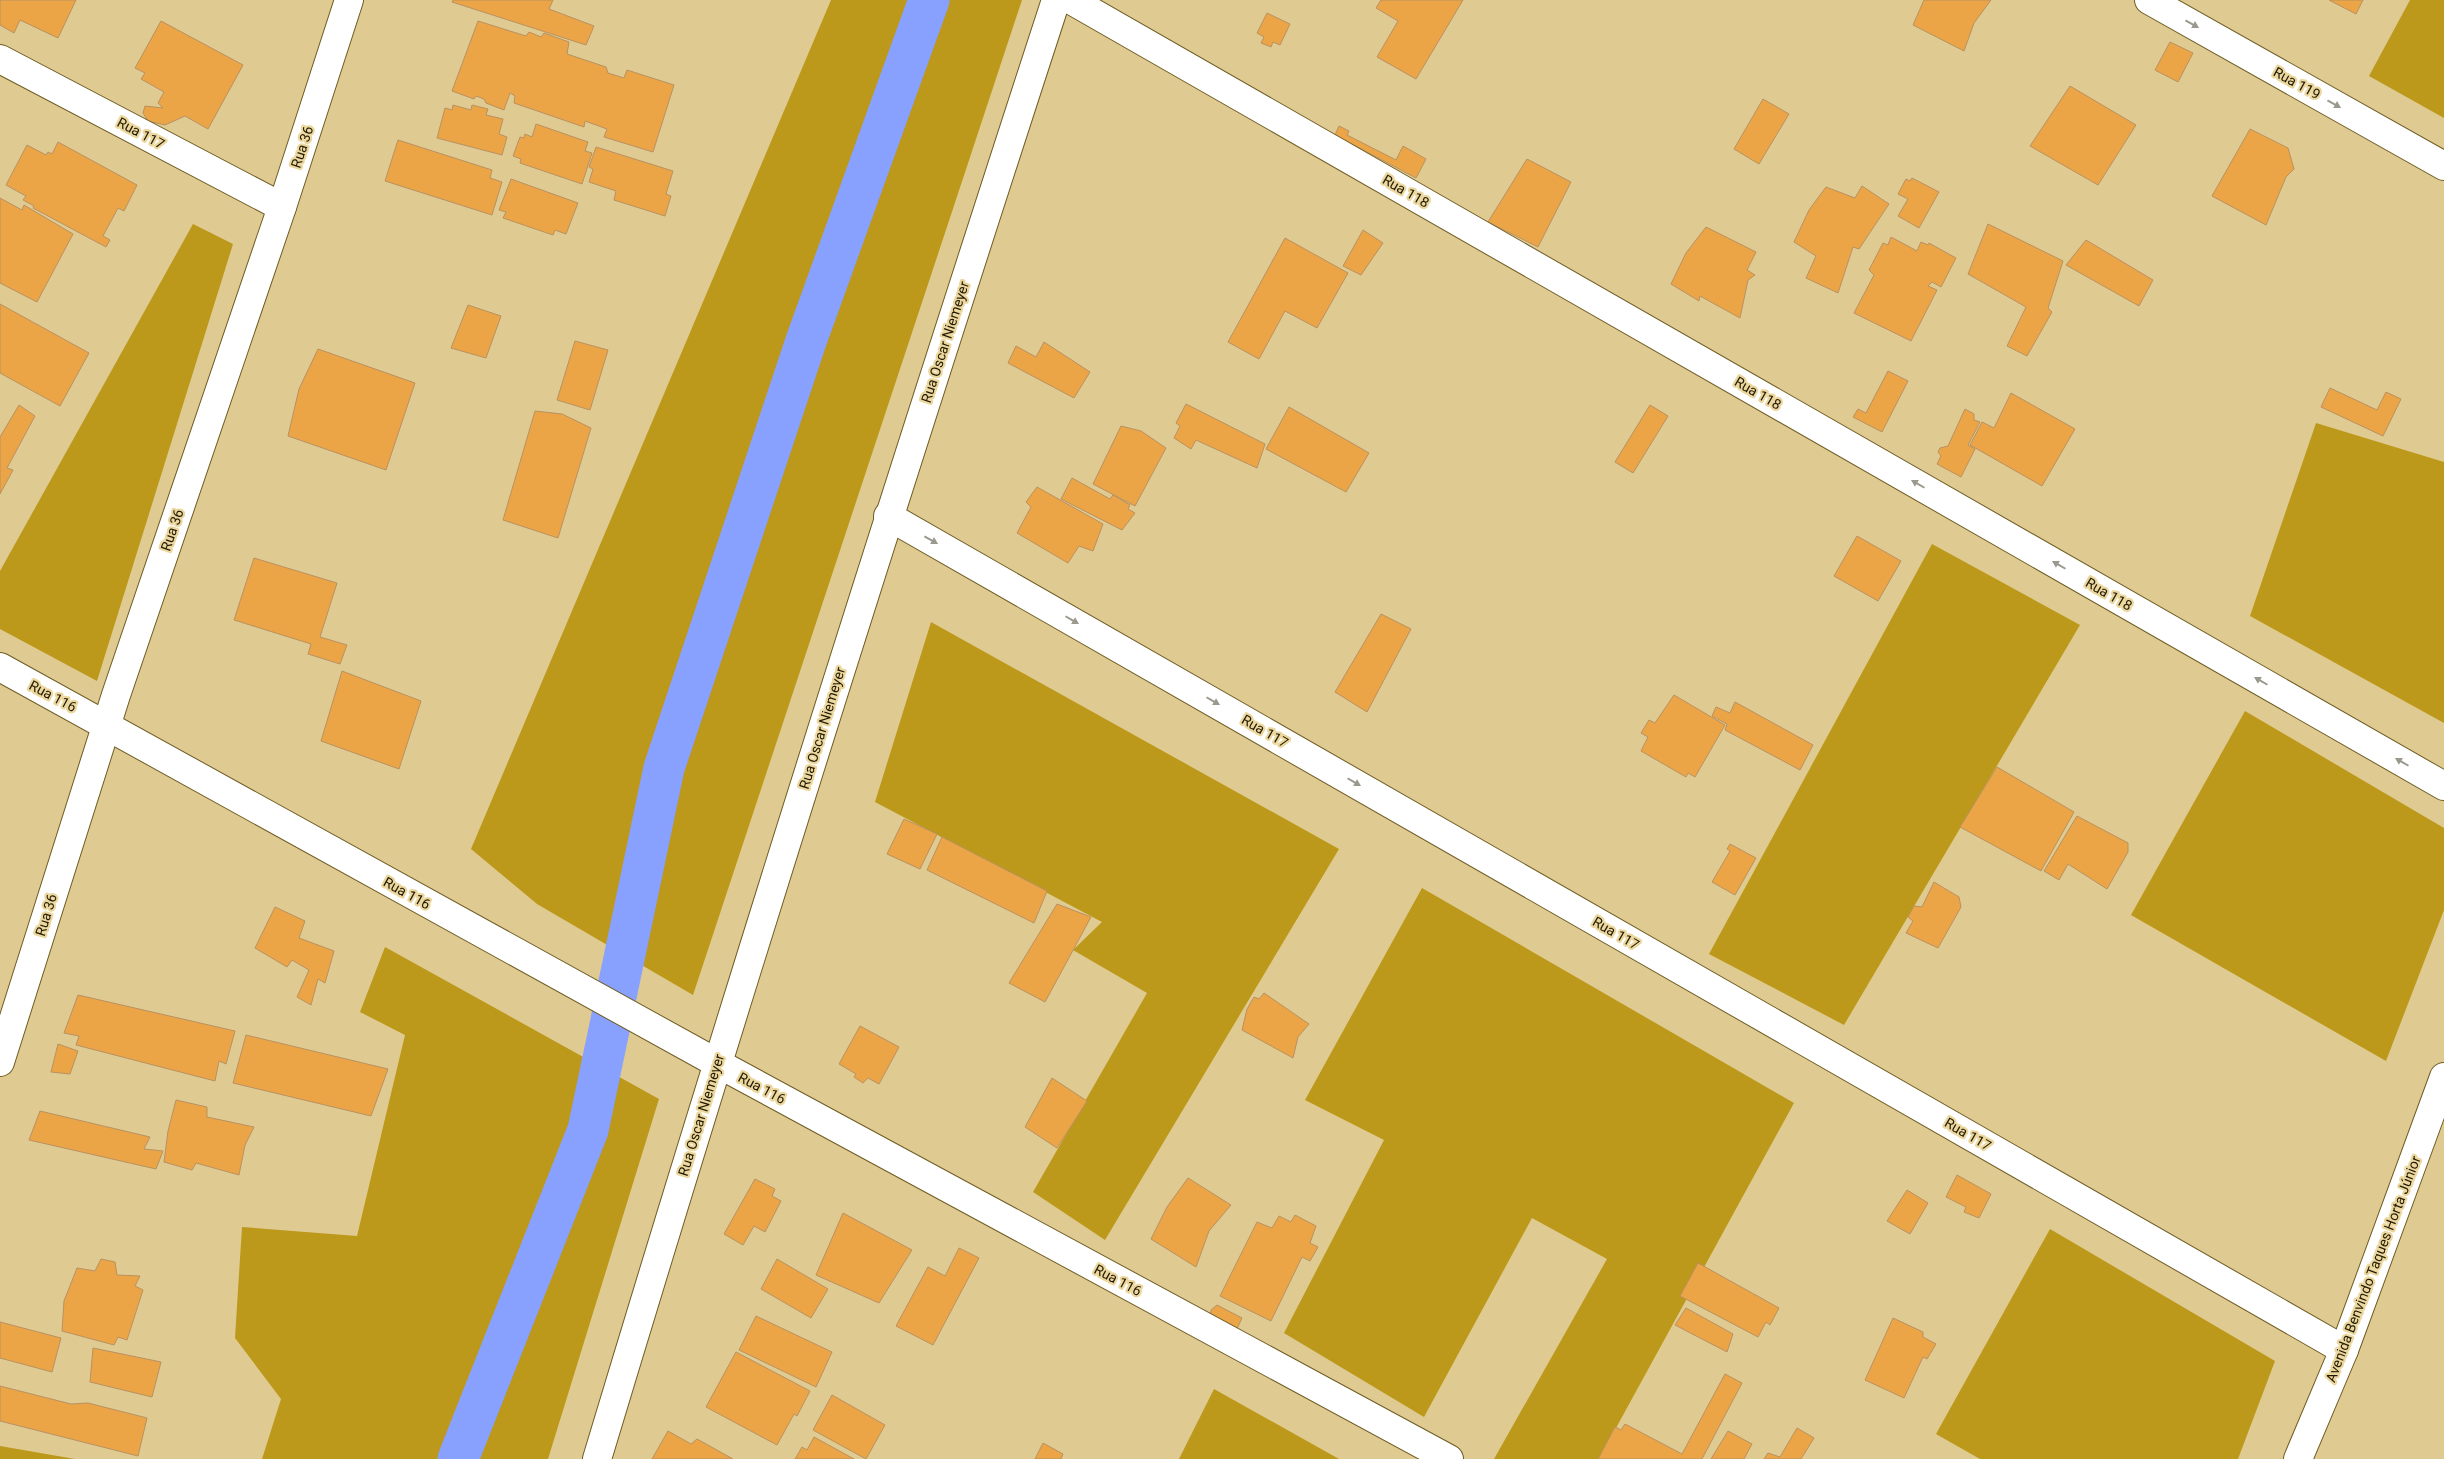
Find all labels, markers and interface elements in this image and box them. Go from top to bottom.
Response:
one-way arrow [2184,20,2199,28]
street label: Rua 119 [2271,64,2323,102]
one-way arrow [2327,99,2340,108]
street label: Rua 117 [115,114,167,152]
street label: Rua 36 [288,124,316,170]
street label: Rua 118 [1380,171,1432,211]
street label: Rua Oscar Niemeyer [918,279,972,405]
street label: Rua 118 [1732,373,1784,413]
one-way arrow [1911,480,1925,489]
street label: Rua 36 [157,507,187,553]
one-way arrow [924,536,938,544]
one-way arrow [2052,561,2066,570]
street label: Rua 118 [2083,574,2135,614]
one-way arrow [1065,616,1079,625]
street label: Rua Oscar Niemeyer [796,665,848,791]
one-way arrow [2254,676,2267,685]
street label: Rua 116 [27,677,79,715]
one-way arrow [1206,697,1220,706]
street label: Rua 117 [1239,711,1291,751]
one-way arrow [2395,757,2408,766]
one-way arrow [1347,778,1361,786]
street label: Rua 116 [381,874,433,912]
street label: Rua 36 [32,892,60,938]
street label: Rua 117 [1590,913,1642,953]
street label: Rua Oscar Niemeyer [675,1052,727,1178]
street label: Rua 116 [736,1069,788,1107]
street label: Rua 117 [1942,1114,1994,1154]
street label: Avenida Benvindo Taques Horta Júnior [2322,1153,2424,1384]
street label: Rua 116 [1092,1261,1144,1299]

